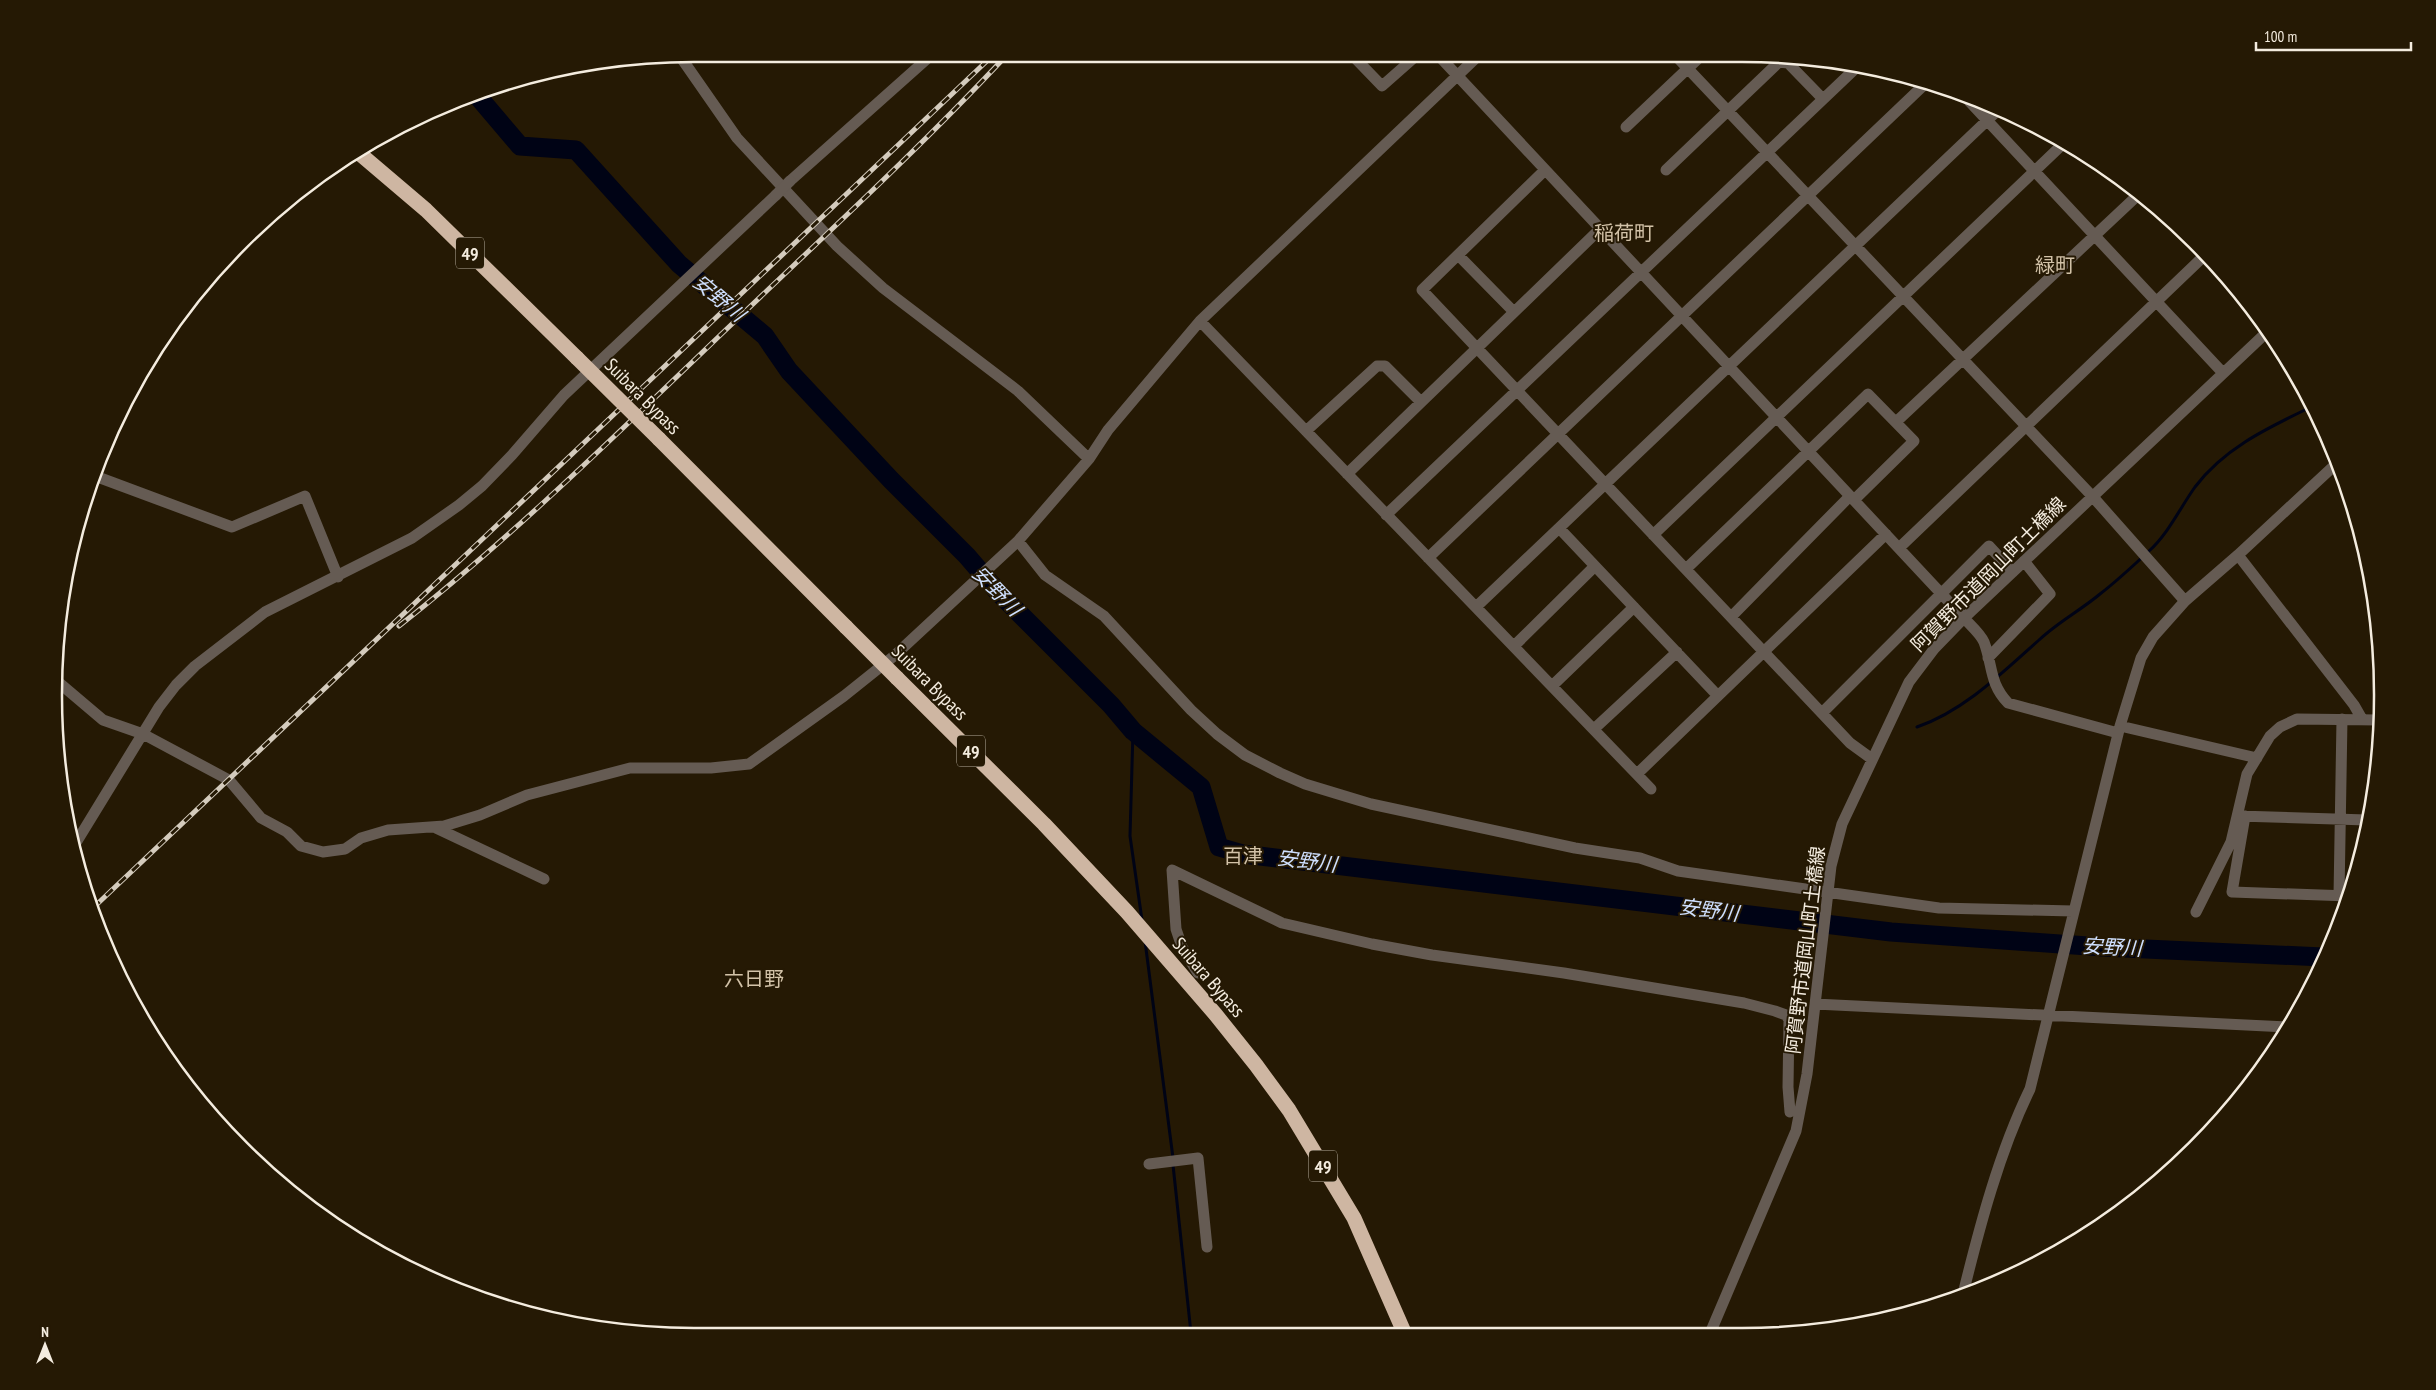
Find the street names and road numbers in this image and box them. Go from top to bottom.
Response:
road number: 49 [456,238,484,268]
street label: Suibara Bypass [600,353,686,439]
street label: 阿賀野市道岡山町土橋線 [1906,492,2070,656]
street label: Suibara Bypass [887,639,973,725]
road number: 49 [957,736,985,766]
street label: 阿賀野市道岡山町土橋線 [1780,845,1830,1055]
street label: Suibara Bypass [1168,932,1250,1022]
road number: 49 [1309,1150,1337,1182]

